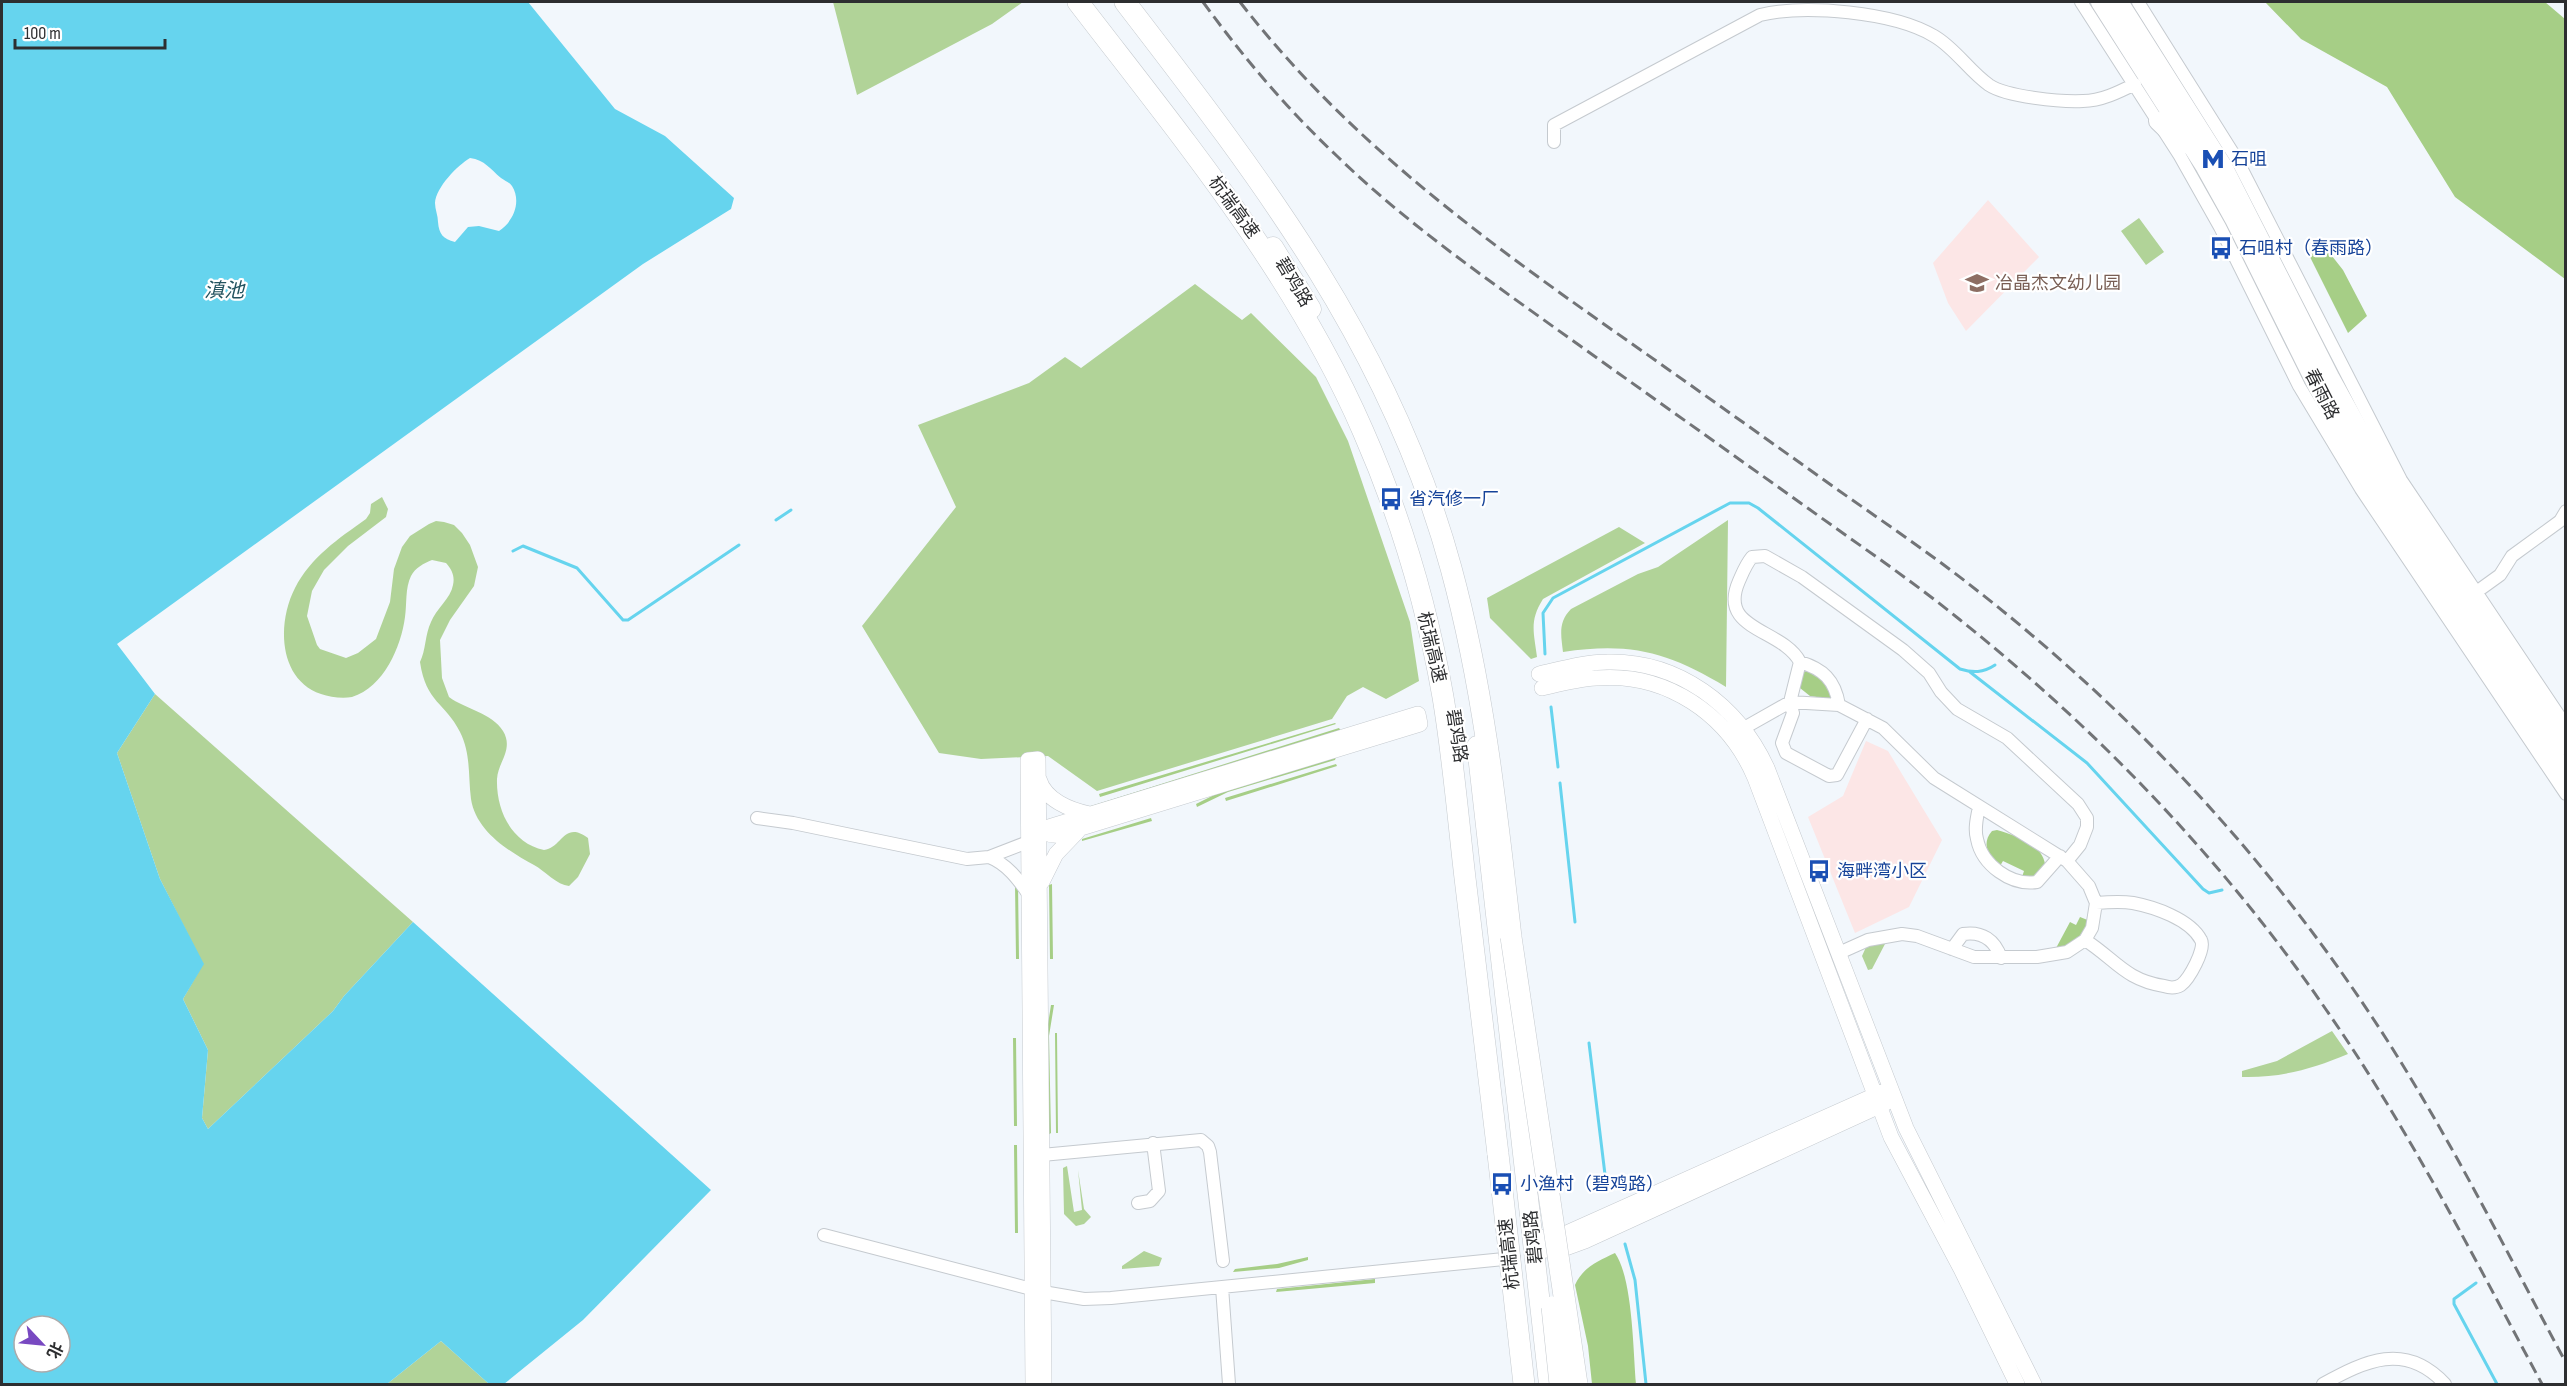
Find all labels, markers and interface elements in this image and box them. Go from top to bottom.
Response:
scale bar [15,12,165,50]
text: 100 m [24,23,61,44]
metro station icon: 石咀 [2200,146,2226,172]
place label: 石咀 [2231,149,2267,170]
street label: 杭瑞高速 [1204,172,1263,243]
bus stop icon: 石咀村（春雨路） [2208,235,2234,261]
place label: 石咀村（春雨路） [2239,238,2383,259]
street label: 碧鸡路 [1271,254,1316,311]
school or university icon: 冶晶杰文幼儿园 [1964,270,1990,296]
place label: 冶晶杰文幼儿园 [1995,273,2121,294]
water label: 滇池 [204,279,246,303]
street label: 春雨路 [2300,365,2343,423]
bus stop icon: 省汽修一厂 [1378,486,1404,512]
place label: 省汽修一厂 [1409,489,1499,510]
street label: 杭瑞高速 [1413,610,1450,685]
street label: 碧鸡路 [1442,708,1471,764]
bus stop icon: 海畔湾小区 [1806,858,1832,884]
place label: 海畔湾小区 [1837,861,1927,882]
bus stop icon: 小渔村（碧鸡路） [1489,1171,1515,1197]
place label: 小渔村（碧鸡路） [1520,1174,1664,1195]
street label: 碧鸡路 [1520,1209,1547,1265]
street label: 杭瑞高速 [1495,1217,1524,1291]
north arrow [12,1314,72,1374]
text: 北 [42,1339,66,1361]

